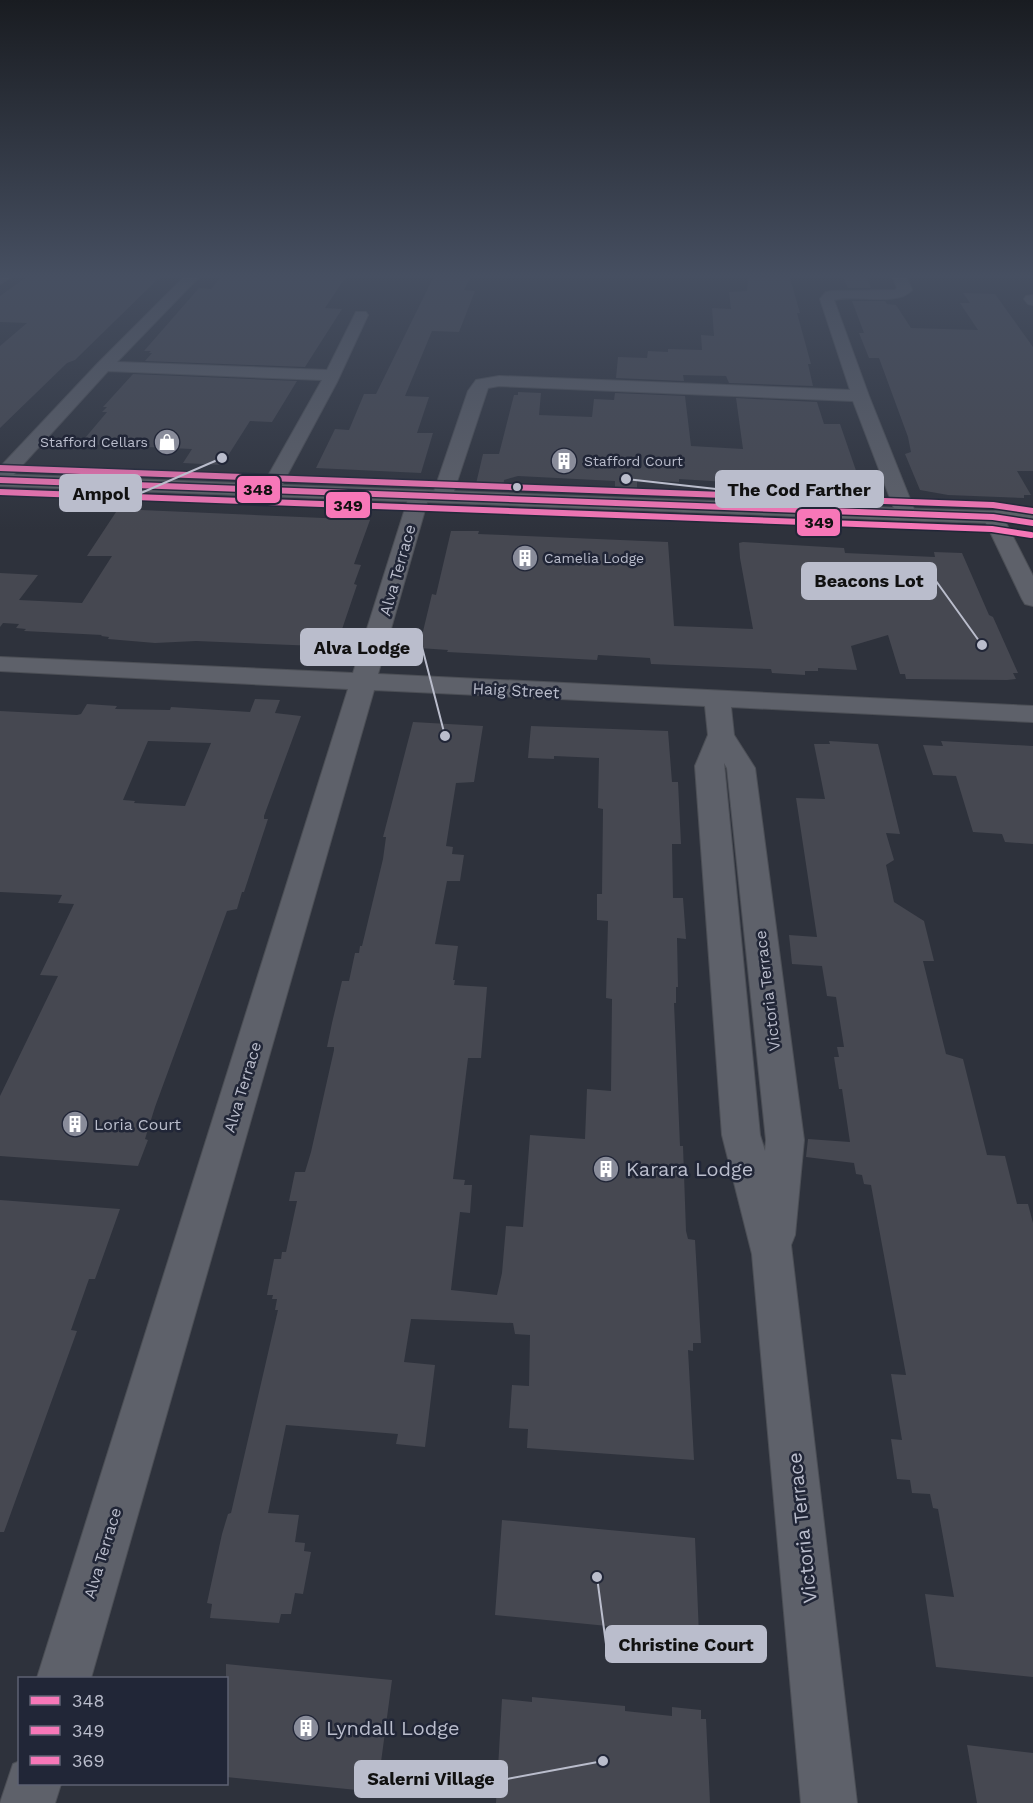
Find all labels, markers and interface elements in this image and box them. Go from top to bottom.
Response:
shop icon: Stafford Cellars [152,427,182,457]
place label: Stafford Cellars [40,434,148,450]
building icon: Stafford Court [549,446,579,476]
place label: Stafford Court [584,453,683,469]
callout: The Cod Farther [716,471,883,507]
callout: Ampol [60,475,141,511]
line badge: 348 [236,475,281,504]
text: The Cod Farther [727,479,871,500]
text: 348 [243,480,273,499]
unlabelled marker [511,481,523,493]
text: Ampol [72,483,130,504]
line badge: 349 [325,491,371,519]
text: 349 [333,496,363,515]
line badge: 349 [796,508,841,537]
text: 349 [804,513,834,532]
street label: Alva Terrace [375,522,420,618]
building icon: Camelia Lodge [510,543,540,573]
place label: Camelia Lodge [544,550,644,566]
callout: Beacons Lot [802,563,936,599]
text: Beacons Lot [814,570,924,591]
callout: Alva Lodge [301,629,422,665]
text: Alva Lodge [314,637,410,658]
street label: Haig Street [472,679,560,702]
street label: Victoria Terrace [751,929,784,1052]
street label: Alva Terrace [220,1039,265,1135]
building icon: Loria Court [60,1109,90,1139]
place label: Loria Court [94,1115,181,1134]
building icon: Karara Lodge [591,1154,621,1184]
place label: Karara Lodge [626,1157,753,1181]
street label: Victoria Terrace [782,1451,822,1605]
street label: Alva Terrace [80,1505,125,1601]
callout: Christine Court [606,1626,766,1662]
text: Christine Court [618,1634,754,1655]
legend [18,1677,228,1785]
text: 348 [72,1690,105,1711]
building icon: Lyndall Lodge [291,1713,321,1743]
place label: Lyndall Lodge [326,1716,459,1740]
text: 349 [72,1720,105,1741]
text: 369 [72,1750,105,1771]
callout: Salerni Village [355,1761,507,1797]
text: Salerni Village [367,1768,495,1789]

